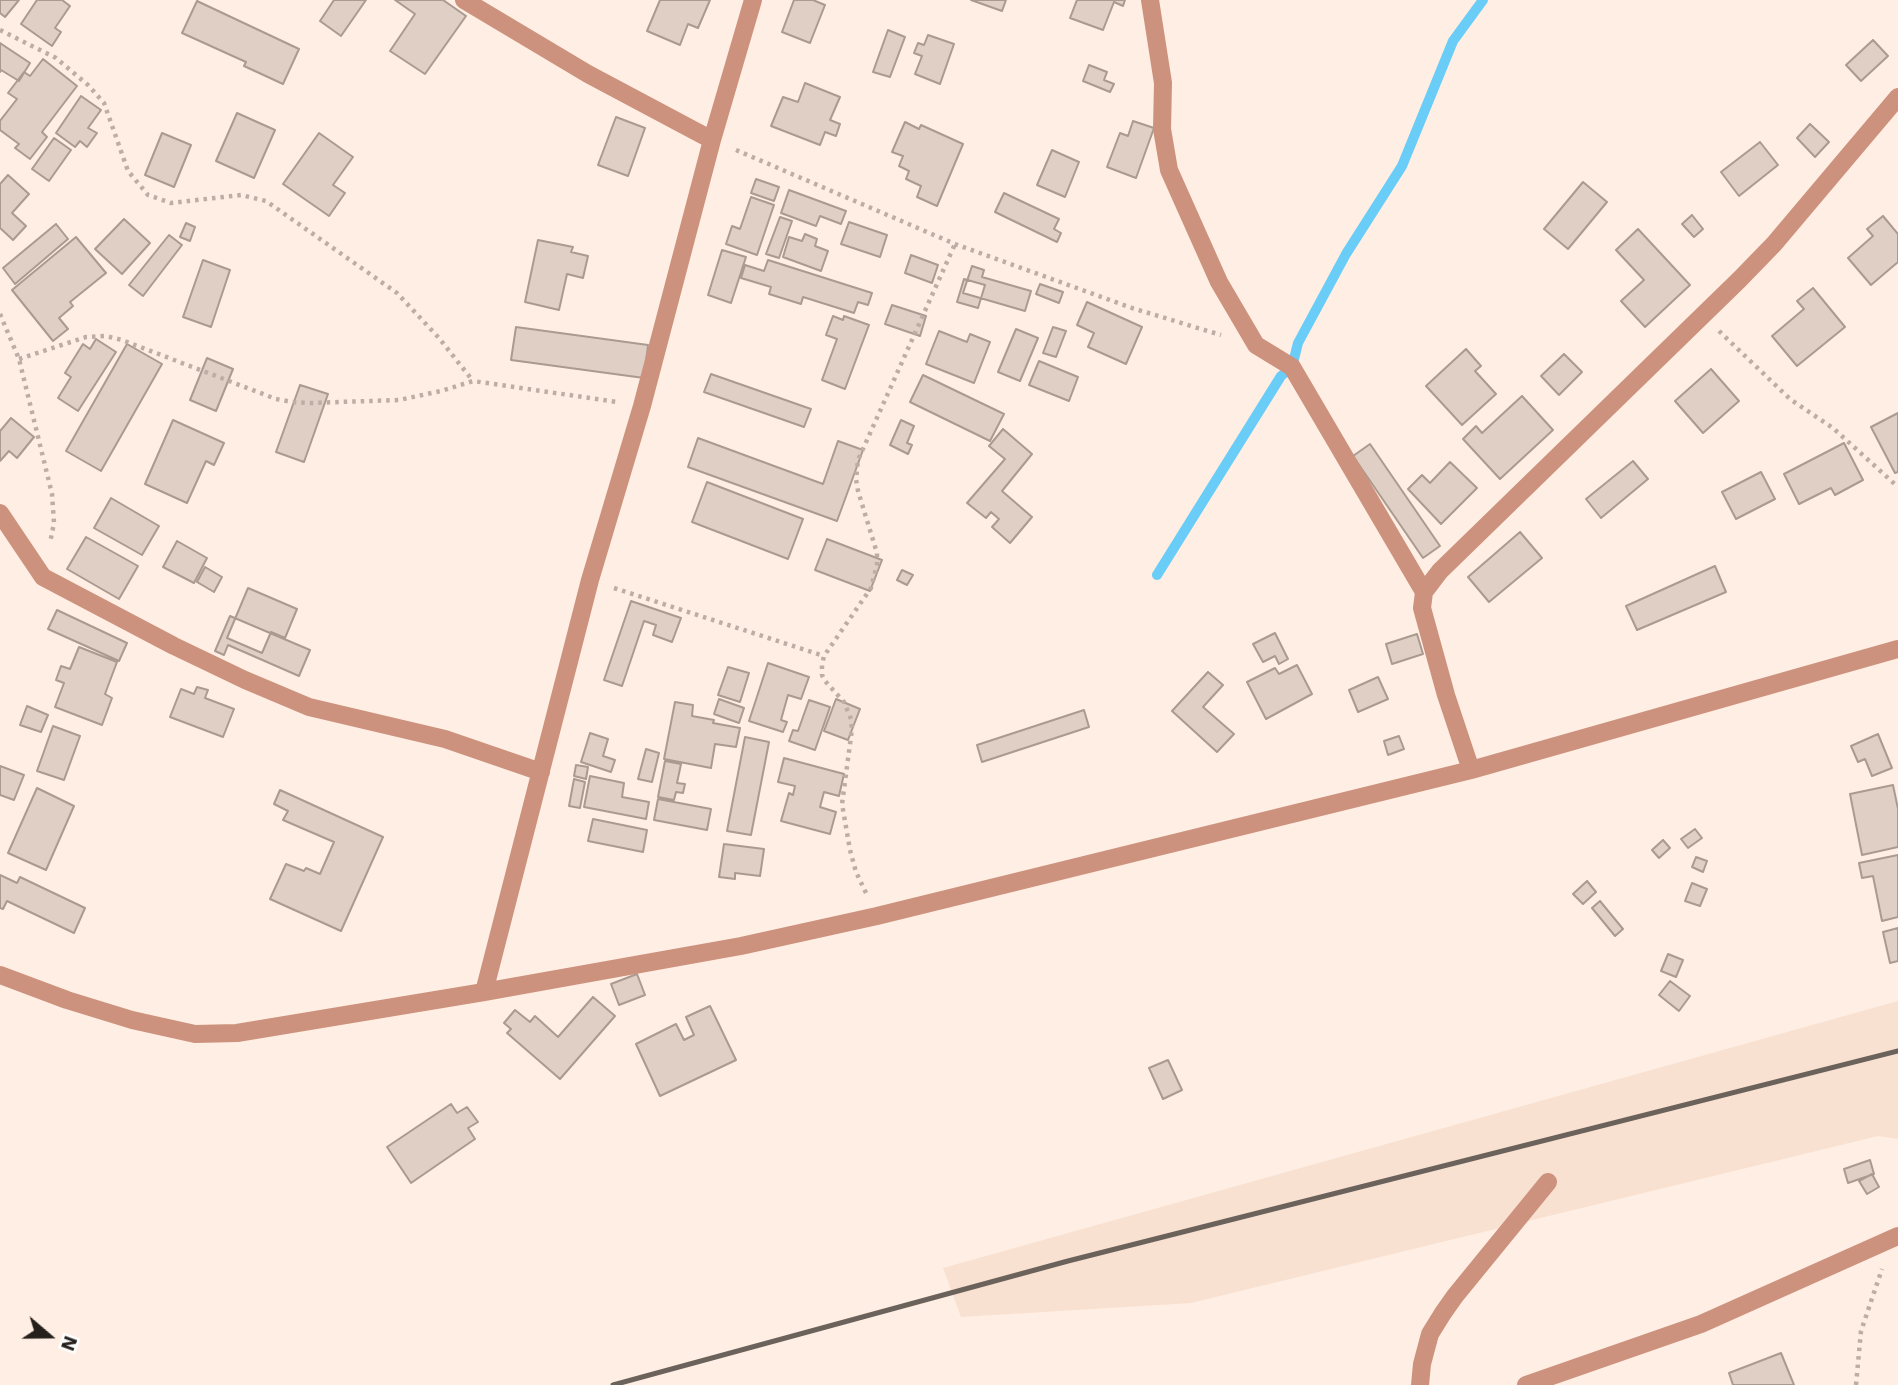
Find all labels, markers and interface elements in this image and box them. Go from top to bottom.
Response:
north arrow [14,1301,84,1371]
text: N [56,1333,82,1354]

